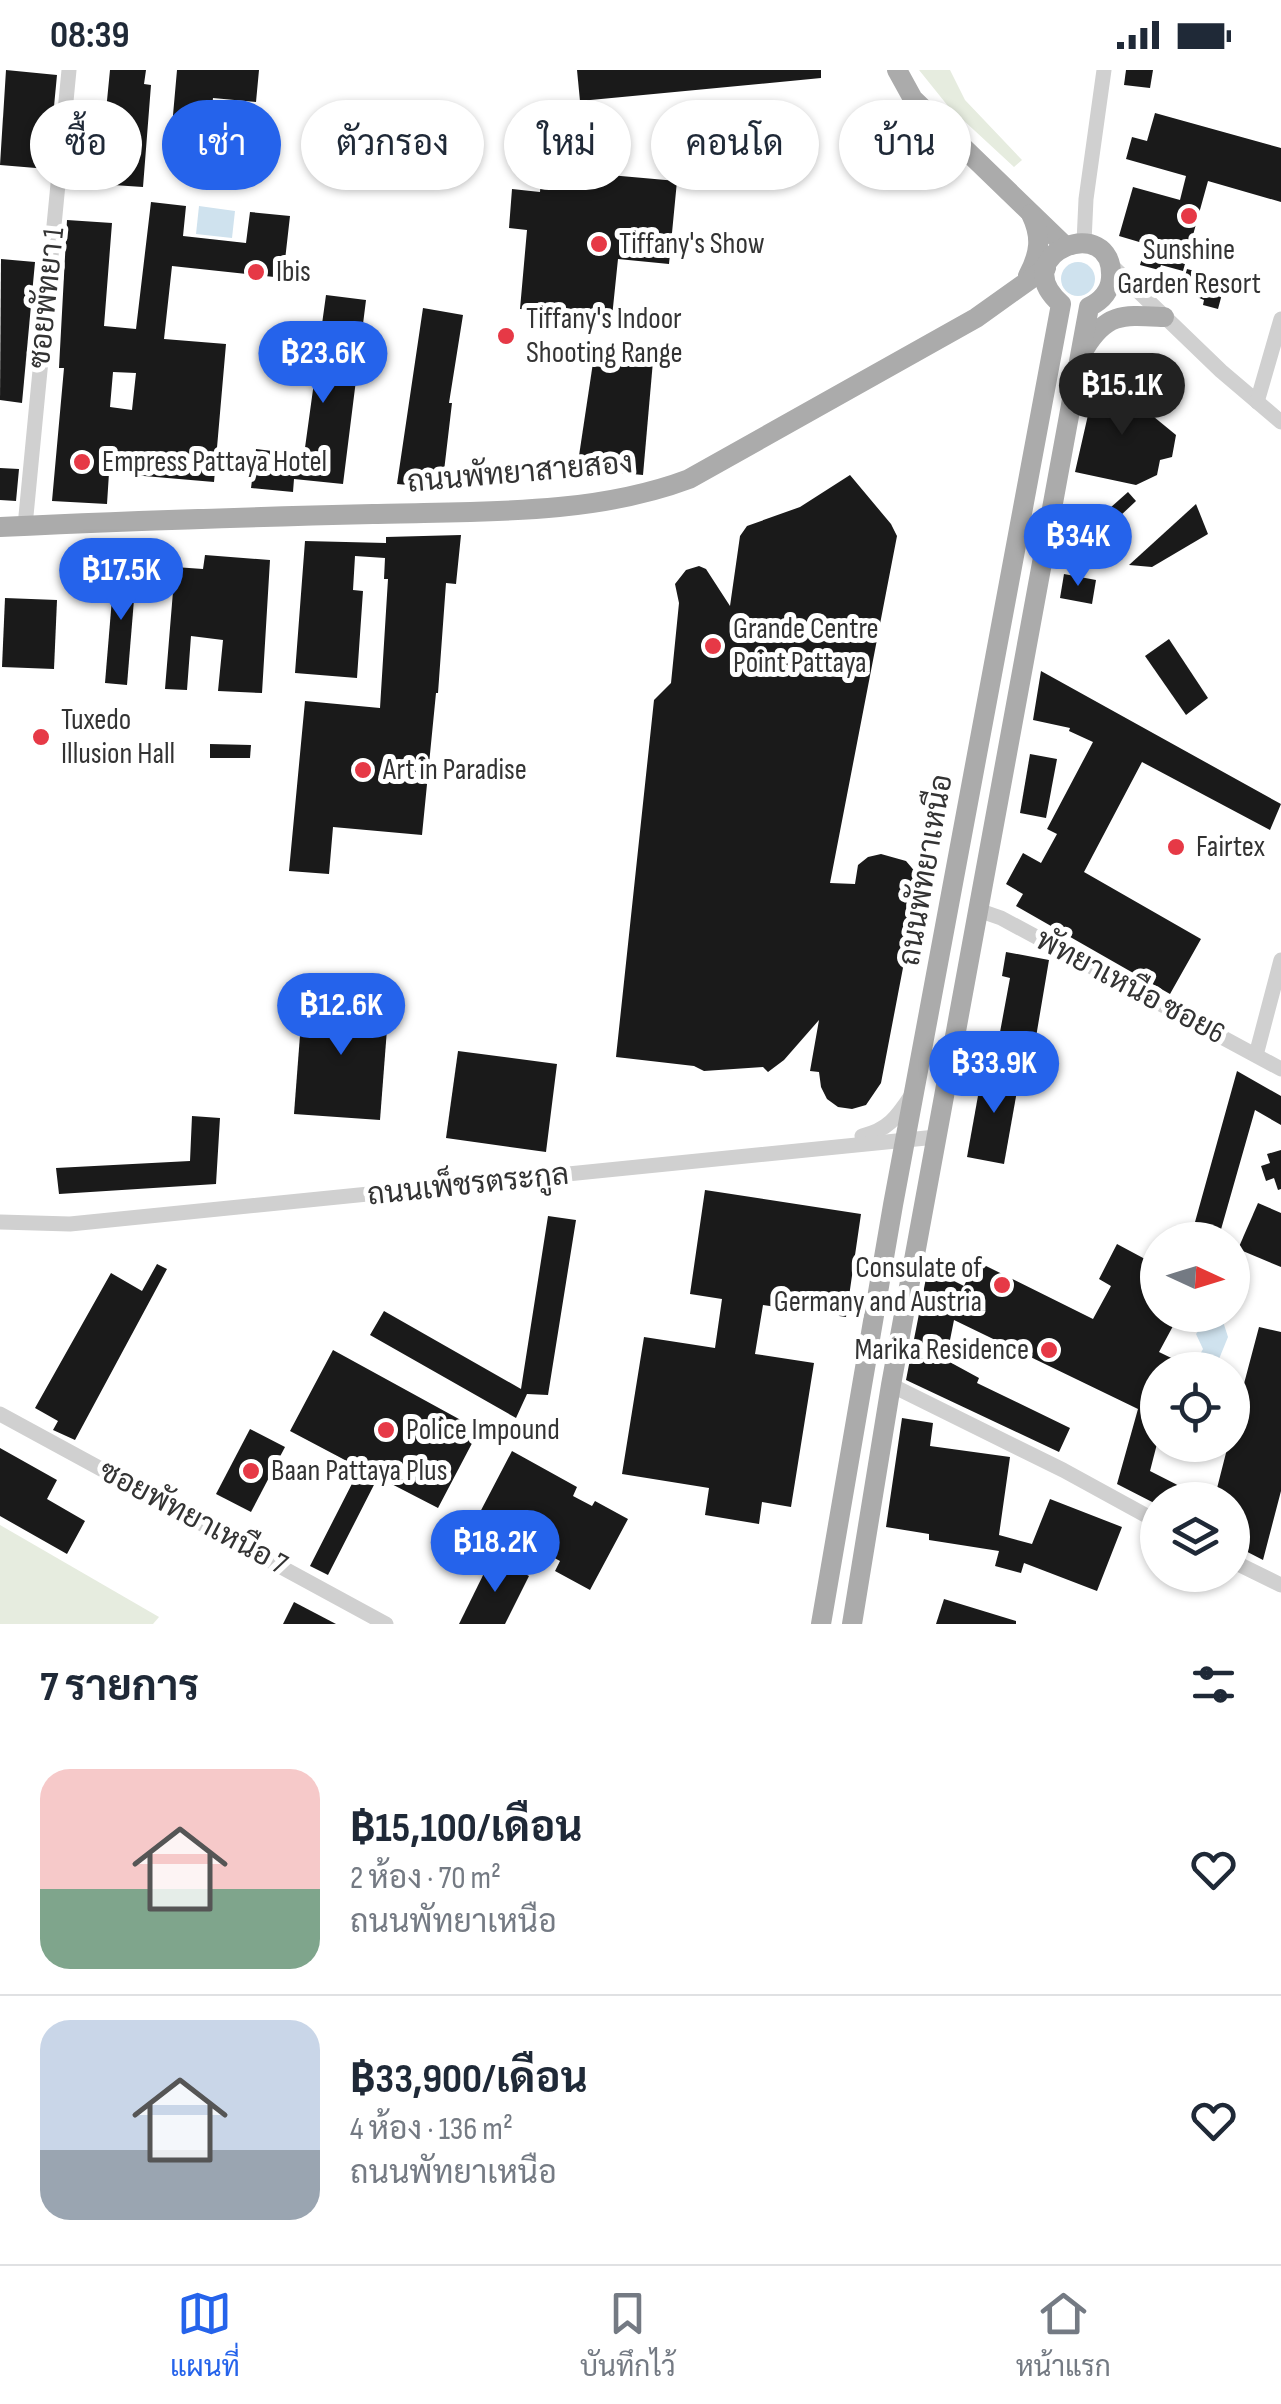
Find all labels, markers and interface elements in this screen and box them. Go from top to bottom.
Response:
text: 08:39 [50,13,130,58]
chip: ซื้อ [30,100,142,190]
chip: เช่า [162,100,281,190]
chip: ตัวกรอง [301,100,484,190]
chip: ใหม่ [504,100,631,190]
chip: คอนโด [651,100,819,190]
chip: บ้าน [839,100,971,190]
marker: Sunshine Garden Resort [1178,205,1200,227]
street label: ซอยพัทยา 1 [20,225,72,370]
place label: Tiffany's Show [619,226,765,262]
place label: Sunshine Garden Resort [1117,232,1261,302]
marker: Tiffany's Show [588,233,610,255]
place label: Ibis [276,254,311,290]
marker: Ibis [245,261,267,283]
place label: Tiffany's Indoor Shooting Range [526,301,683,371]
pin: ฿23.6K [242,321,404,406]
marker: Tiffany's Indoor Shooting Range [495,325,517,347]
text: ฿23.6K [280,334,366,373]
pin: ฿15.1K [1041,353,1203,438]
text: ฿15.1K [1081,366,1163,405]
street label: ถนนพัทยาสายสอง [405,443,634,501]
place label: Empress Pattaya Hotel [102,444,327,480]
marker: Empress Pattaya Hotel [71,451,93,473]
pin: ฿34K [1019,504,1137,589]
text: ฿34K [1046,517,1110,556]
pin: ฿17.5K [40,538,202,623]
text: ฿17.5K [81,551,161,590]
place label: Grande Centre Point Pattaya [733,611,879,681]
marker: Grande Centre Point Pattaya [702,635,724,657]
place label: Tuxedo Illusion Hall [61,702,175,772]
marker: Tuxedo Illusion Hall [30,726,52,748]
place label: Art in Paradise [382,752,527,788]
marker: Art in Paradise [352,759,374,781]
street label: ถนนพัทยาเหนือ [889,771,961,969]
place label: Fairtex [1196,829,1265,865]
marker: Fairtex [1165,836,1187,858]
street label: พัทยาเหนือ ซอย6 [1029,920,1232,1052]
pin: ฿12.6K [260,973,422,1058]
text: ฿12.6K [299,986,383,1025]
pin: ฿33.9K [913,1031,1075,1116]
text: ฿33.9K [951,1044,1037,1083]
street label: ถนนเพ็ชรตระกูล [365,1152,571,1214]
north arrow [1140,1222,1250,1332]
map controls [1140,1222,1250,1592]
place label: Consulate of Germany and Austria [774,1250,982,1320]
marker: Consulate of Germany and Austria [991,1274,1013,1296]
place label: Marika Residence [854,1332,1029,1368]
marker: Marika Residence [1038,1339,1060,1361]
button: locate [1140,1352,1250,1462]
place label: Police Impound [406,1412,560,1448]
marker: Police Impound [375,1419,397,1441]
street label: ซอยพัทยาเหนือ 7 [93,1451,294,1583]
place label: Baan Pattaya Plus [271,1453,447,1489]
marker: Baan Pattaya Plus [240,1460,262,1482]
button: layers [1140,1482,1250,1592]
pin: ฿18.2K [414,1510,576,1595]
text: ฿18.2K [453,1523,537,1562]
icon: filters [1186,1657,1241,1712]
text: 7 รายการ [40,1662,199,1713]
text: ฿15,100/เดือน [350,1803,582,1854]
icon: home [120,1809,240,1929]
icon: heart [1186,1842,1241,1897]
text: 2 ห้อง · 70 m² [350,1859,501,1898]
text: ถนนพัทยาเหนือ [350,1903,557,1942]
text: ฿33,900/เดือน [350,2054,588,2105]
icon: home [120,2060,240,2180]
icon: heart [1186,2093,1241,2148]
text: 4 ห้อง · 136 m² [350,2110,513,2149]
text: ถนนพัทยาเหนือ [350,2154,557,2193]
tab: แผนที่ [170,2286,240,2384]
tab: บันทึกไว้ [580,2286,676,2384]
tab: หน้าแรก [1016,2286,1111,2384]

